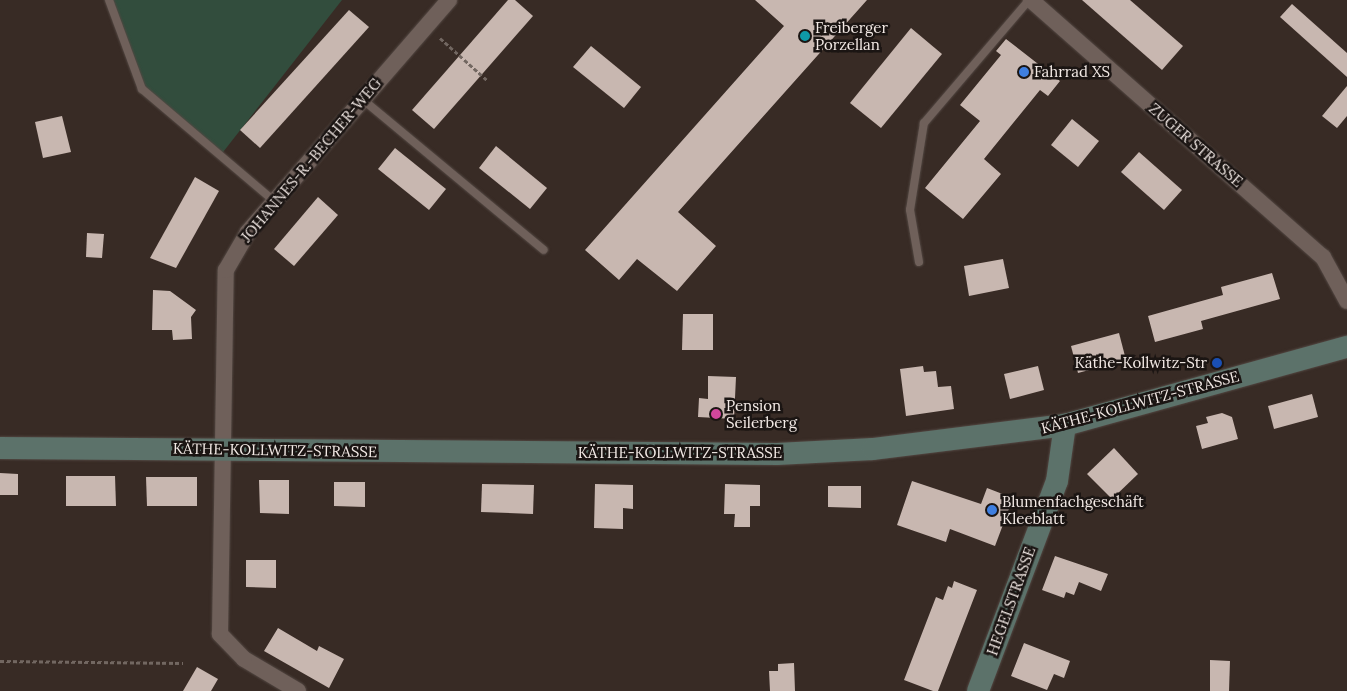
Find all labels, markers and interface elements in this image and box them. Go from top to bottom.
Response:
place label: Freiberger Porzellan [815,18,888,53]
marker: Freiberger Porzellan [799,30,811,42]
place label: Fahrrad XS [1034,63,1110,81]
marker: Fahrrad XS [1018,66,1030,78]
street label: JOHANNES-R.-BECHER-WEG [237,74,385,246]
street label: ZUGER STRASSE [1145,99,1247,191]
place label: Käthe-Kollwitz-Str [1075,354,1207,372]
marker: Käthe-Kollwitz-Str [1211,357,1223,369]
street label: KÄTHE-KOLLWITZ-STRASSE [1039,367,1241,437]
place label: Pension Seilerberg [726,396,797,431]
marker: Pension Seilerberg [710,408,722,420]
street label: KÄTHE-KOLLWITZ-STRASSE [173,439,377,461]
street label: KÄTHE-KOLLWITZ-STRASSE [578,444,782,462]
place label: Blumenfachgeschäft Kleeblatt [1002,492,1144,527]
marker: Blumenfachgeschäft Kleeblatt [986,504,998,516]
street label: HEGELSTRASSE [983,544,1039,658]

